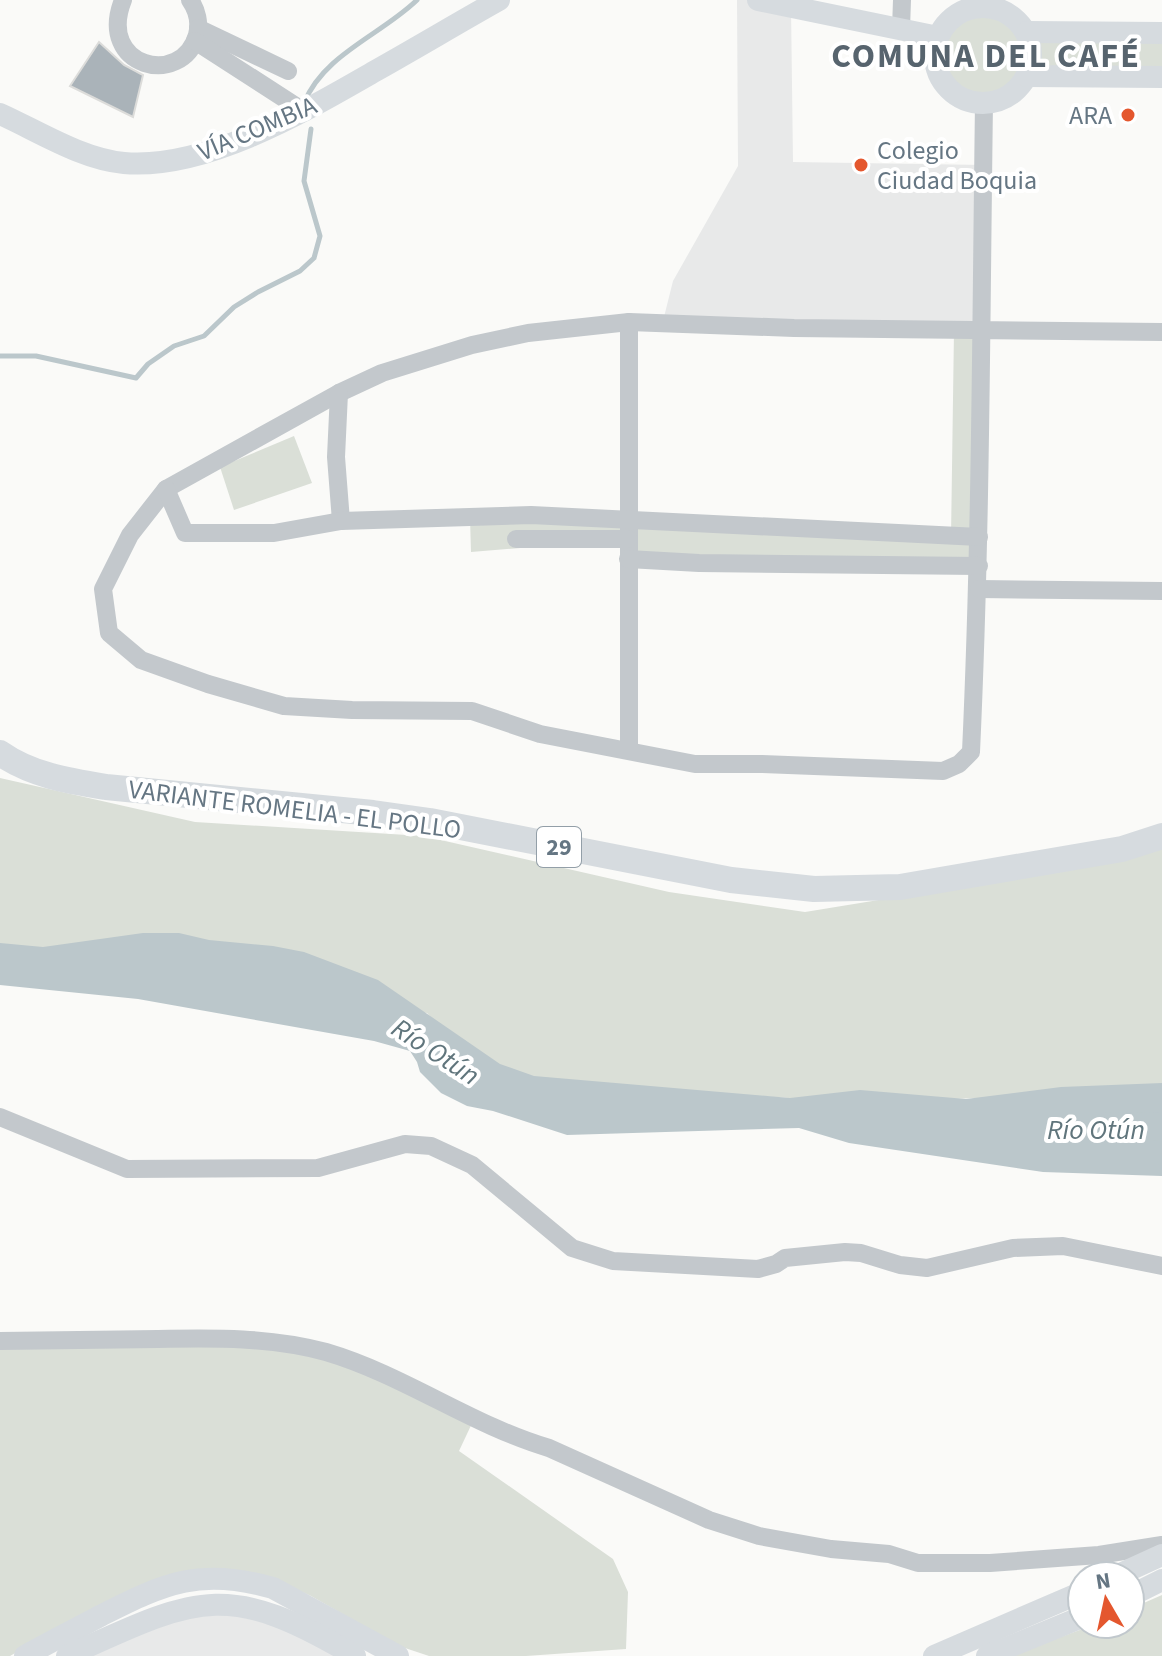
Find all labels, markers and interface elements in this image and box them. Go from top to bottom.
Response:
district label: COMUNA DEL CAFÉ [831,32,1141,81]
street label: VÍA COMBIA [192,86,323,170]
place label: ARA [1069,97,1113,134]
marker: ARA [1119,106,1137,124]
place label: Colegio Ciudad Boquia [877,132,1037,199]
marker: Colegio Ciudad Boquia [852,156,870,174]
street label: VARIANTE ROMELIA - EL POLLO [127,771,463,848]
road number: 29 [537,827,581,867]
water label: Río Otún [383,1008,487,1095]
water label: Río Otún [1047,1110,1145,1150]
north arrow [1066,1560,1146,1640]
text: N [1093,1564,1113,1598]

